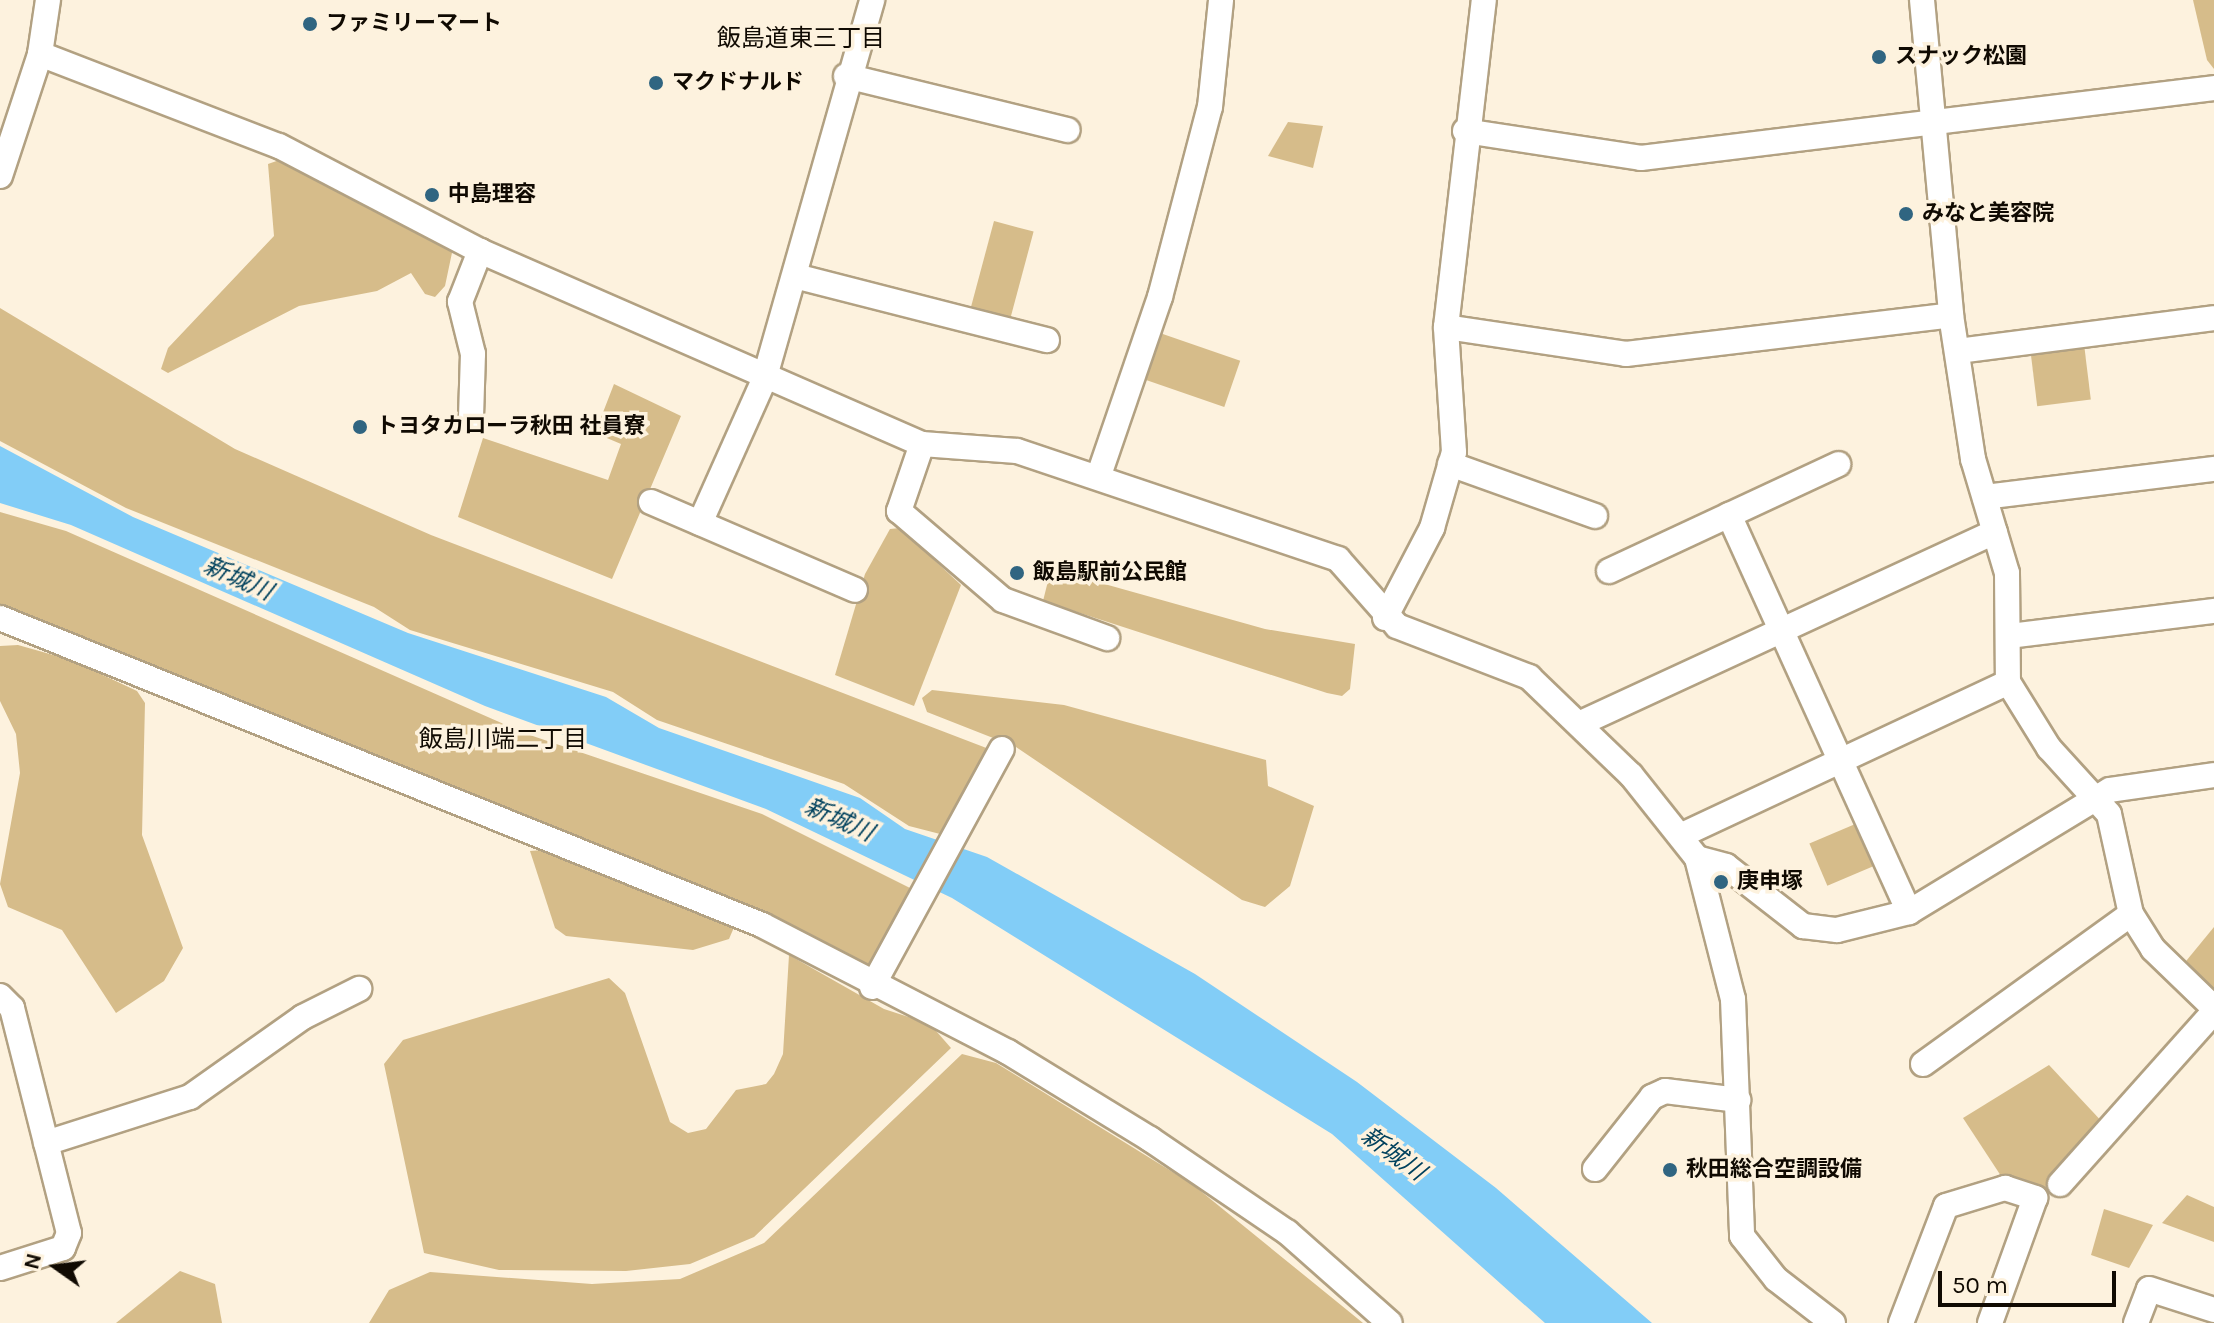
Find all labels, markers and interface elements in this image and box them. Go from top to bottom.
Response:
place label: ファミリーマート [326,11,502,37]
marker: ファミリーマート [301,15,319,33]
district label: 飯島道東三丁目 [717,25,885,53]
place label: スナック松園 [1895,44,2027,70]
marker: スナック松園 [1870,48,1888,66]
place label: マクドナルド [672,70,804,96]
marker: マクドナルド [647,74,665,92]
place label: 中島理容 [448,182,536,208]
marker: 中島理容 [423,186,441,204]
place label: みなと美容院 [1922,201,2054,227]
marker: みなと美容院 [1897,205,1915,223]
place label: トヨタカローラ秋田 社員寮 [376,414,646,440]
marker: トヨタカローラ秋田 社員寮 [351,418,369,436]
water label: 新城川 [199,551,277,607]
place label: 飯島駅前公民館 [1033,560,1187,586]
marker: 飯島駅前公民館 [1008,564,1026,582]
district label: 飯島川端二丁目 [419,726,587,754]
water label: 新城川 [800,792,878,848]
place label: 庚申塚 [1737,869,1803,895]
marker: 庚申塚 [1712,873,1730,891]
water label: 新城川 [1355,1121,1431,1187]
place label: 秋田総合空調設備 [1686,1157,1862,1183]
marker: 秋田総合空調設備 [1661,1161,1679,1179]
north arrow [16,1227,96,1307]
text: N [18,1250,47,1272]
scale bar [1942,1255,2120,1305]
text: 50 m [1952,1271,2008,1299]

